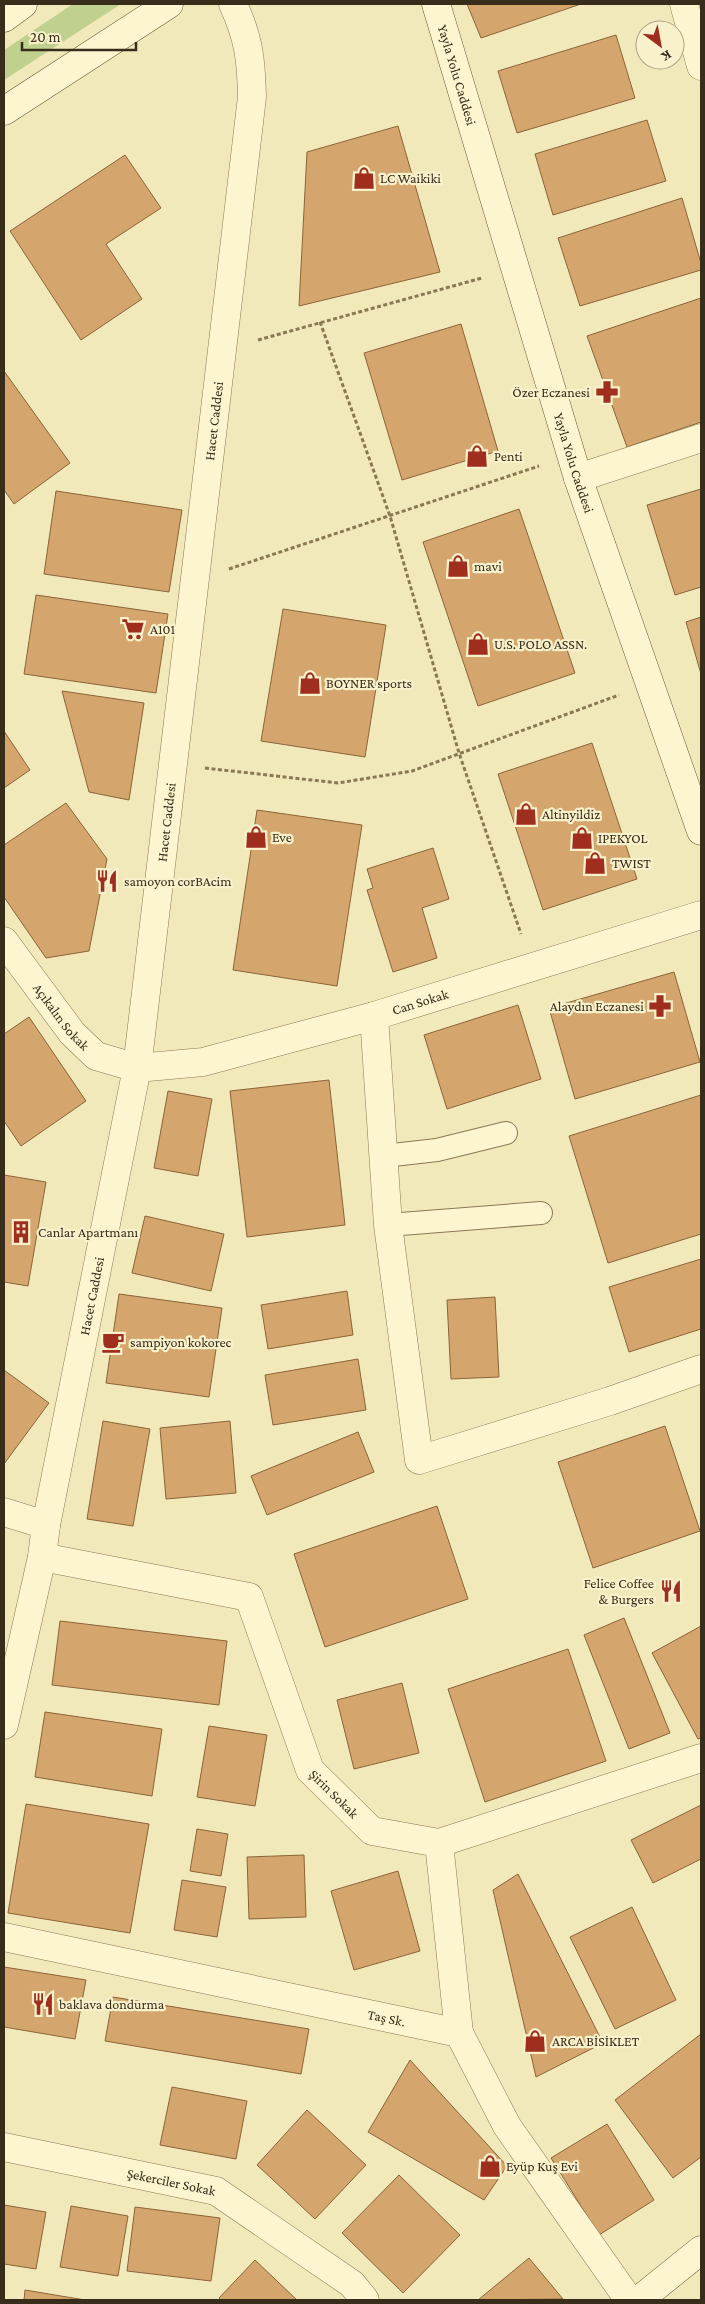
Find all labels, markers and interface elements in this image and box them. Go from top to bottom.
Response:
scale bar [22,20,136,52]
north arrow [635,20,685,70]
street label: Yayla Yolu Caddesi [435,23,480,127]
text: 20 m [30,29,61,45]
text: K [658,47,675,66]
shop icon: LC Waikiki [351,165,377,191]
place label: LC Waikiki [380,170,441,186]
pharmacy icon: Özer Eczanesi [594,379,620,405]
street label: Hacet Caddesi [201,380,226,461]
place label: Özer Eczanesi [512,384,590,400]
street label: Yayla Yolu Caddesi [551,411,598,515]
shop icon: Penti [464,443,490,469]
place label: Penti [494,448,523,464]
shop icon: mavi [445,553,471,579]
place label: mavi [474,558,502,574]
supermarket icon: A101 [120,616,146,642]
place label: A101 [150,621,176,637]
shop icon: U.S. POLO ASSN. [465,631,491,657]
place label: U.S. POLO ASSN. [494,636,587,652]
shop icon: BOYNER sports [297,670,323,696]
place label: BOYNER sports [326,675,412,691]
street label: Hacet Caddesi [153,781,179,863]
shop icon: Altinyildiz [513,801,539,827]
place label: Altinyildiz [542,806,600,822]
shop icon: Eve [243,824,269,850]
shop icon: IPEKYOL [569,825,595,851]
place label: Eve [272,829,292,845]
place label: IPEKYOL [598,830,648,846]
shop icon: TWIST [582,850,608,876]
place label: TWIST [612,855,651,871]
restaurant icon: samoyon corBAcim [94,868,120,894]
place label: samoyon corBAcim [124,873,232,889]
street label: Açıkalın Sokak [30,980,93,1054]
street label: Can Sokak [390,985,451,1018]
pharmacy icon: Alaydın Eczanesi [647,993,673,1019]
place label: Alaydın Eczanesi [550,998,644,1014]
building icon: Canlar Apartmanı [8,1219,34,1245]
place label: Canlar Apartmanı [38,1224,139,1240]
street label: Hacet Caddesi [76,1255,107,1337]
cafe icon: sampiyon kokorec [100,1329,126,1355]
place label: sampiyon kokorec [130,1334,232,1350]
place label: Felice Coffee & Burgers [584,1575,654,1607]
restaurant icon: Felice Coffee & Burgers [658,1578,684,1604]
street label: Şirin Sokak [306,1766,362,1821]
restaurant icon: baklava dondurma [30,1991,56,2017]
place label: baklava dondurma [59,1996,165,2012]
street label: Taş Sk. [366,2006,407,2030]
shop icon: ARCA BİSİKLET [522,2028,548,2054]
place label: ARCA BİSİKLET [552,2033,640,2049]
shop icon: Eyüp Kuş Evi [477,2153,503,2179]
place label: Eyüp Kuş Evi [506,2158,578,2174]
street label: Şekerciler Sokak [126,2165,218,2199]

